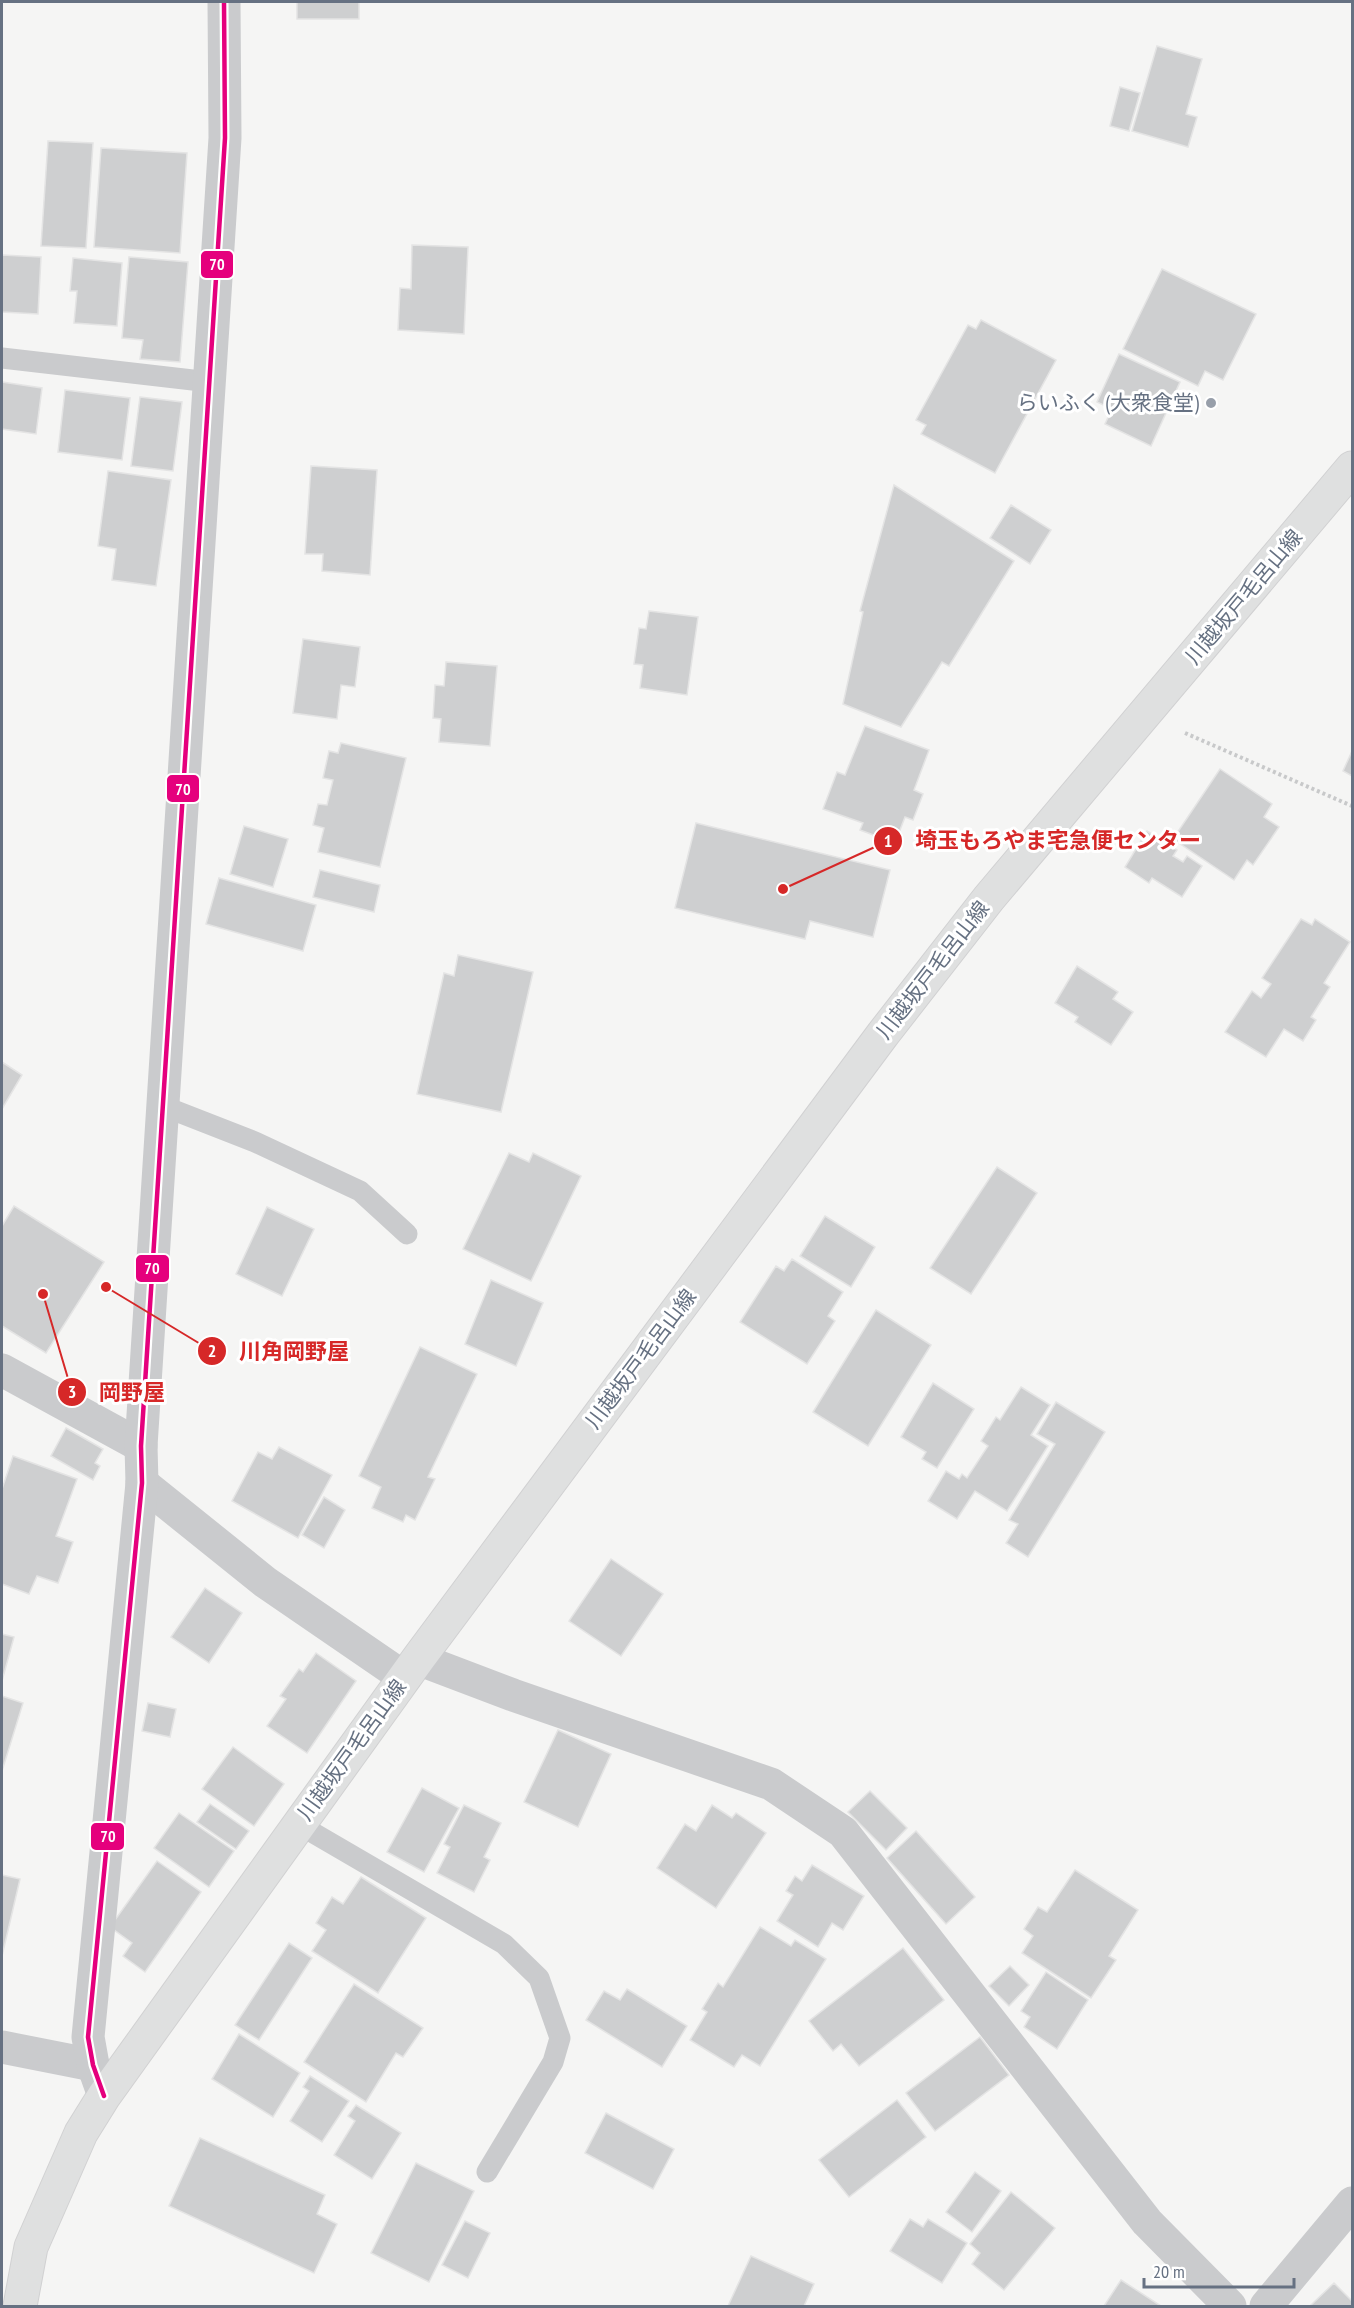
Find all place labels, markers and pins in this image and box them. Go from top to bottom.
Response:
place label: らいふく (大衆食堂) [1017,389,1199,416]
marker: らいふく (大衆食堂) [1204,396,1218,410]
callout: 埼玉もろやま宅急便センター [873,821,1213,861]
callout: 川角岡野屋 [197,1331,361,1371]
callout: 岡野屋 [57,1372,177,1412]

